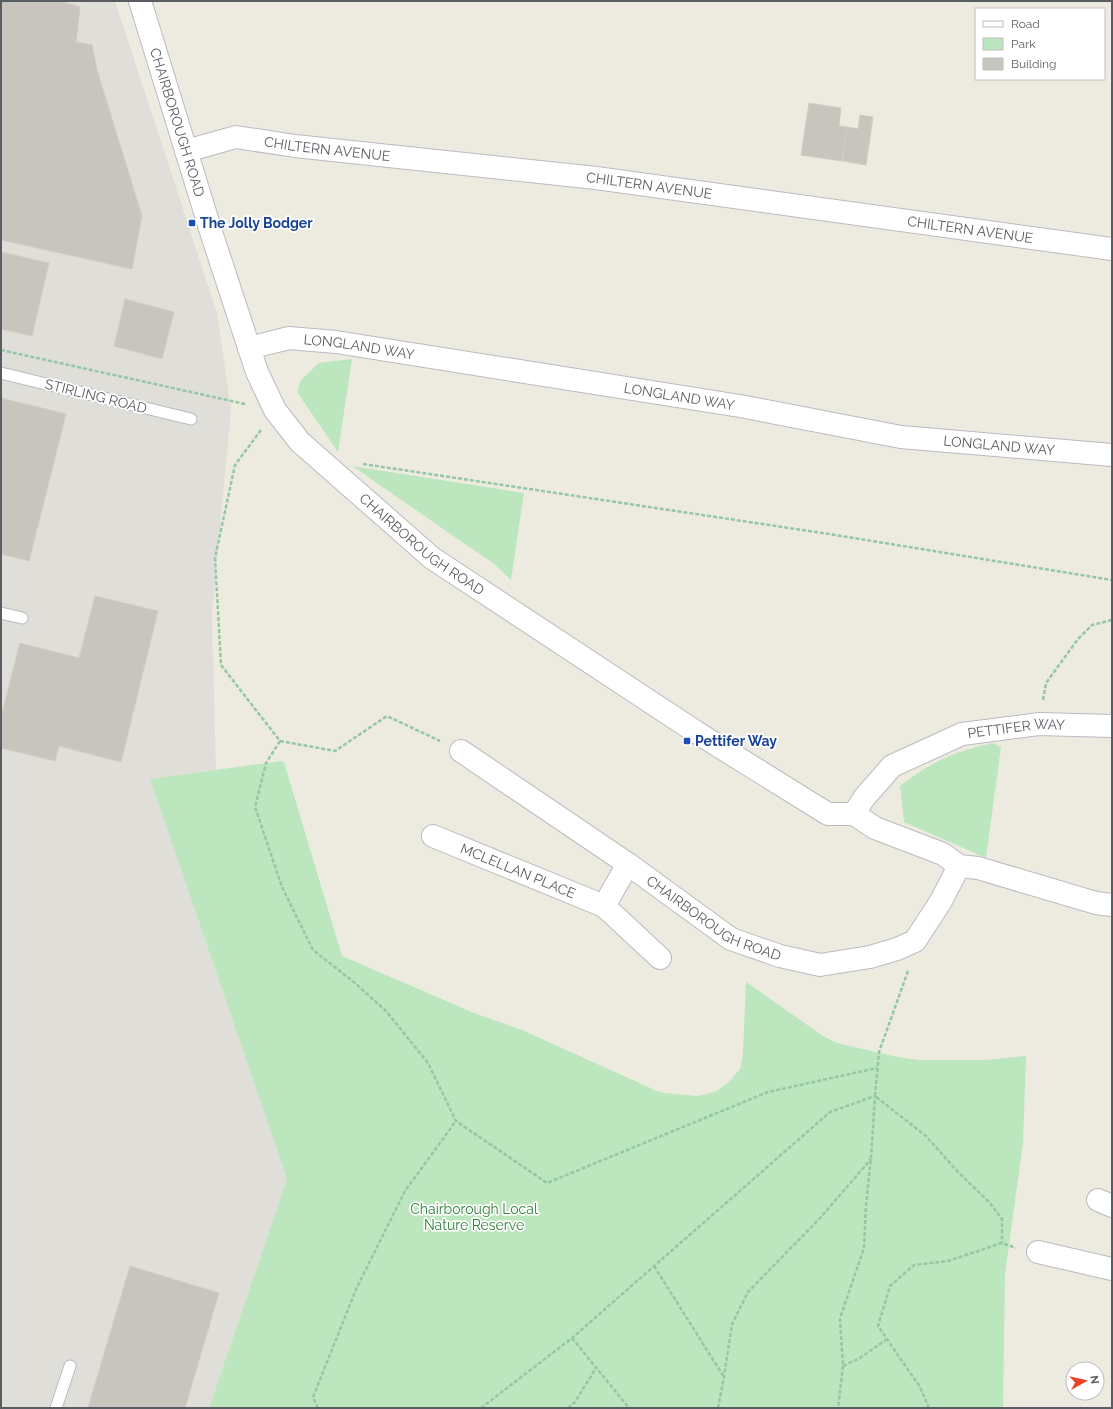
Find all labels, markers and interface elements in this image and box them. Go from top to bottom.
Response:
legend [975,8,1105,80]
text: Road [1011,17,1040,31]
text: Park [1011,37,1036,51]
street label: CHAIRBOROUGH ROAD [147,46,208,199]
text: Building [1011,57,1057,71]
street label: CHILTERN AVENUE [263,133,391,164]
street label: CHILTERN AVENUE [585,169,713,202]
street label: CHILTERN AVENUE [906,213,1034,246]
place label: The Jolly Bodger [200,215,313,231]
marker: The Jolly Bodger [187,218,197,228]
street label: LONGLAND WAY [303,331,416,362]
street label: STIRLING ROAD [43,376,149,416]
street label: LONGLAND WAY [623,380,736,413]
street label: LONGLAND WAY [943,433,1056,458]
street label: CHAIRBOROUGH ROAD [356,490,487,598]
street label: PETTIFER WAY [966,716,1065,741]
place label: Pettifer Way [695,733,777,749]
marker: Pettifer Way [682,736,692,746]
street label: MCLELLAN PLACE [458,840,578,902]
street label: CHAIRBOROUGH ROAD [643,872,783,964]
park label: Chairborough Local Nature Reserve [410,1201,538,1233]
north arrow [1065,1361,1105,1401]
text: N [1087,1375,1101,1385]

